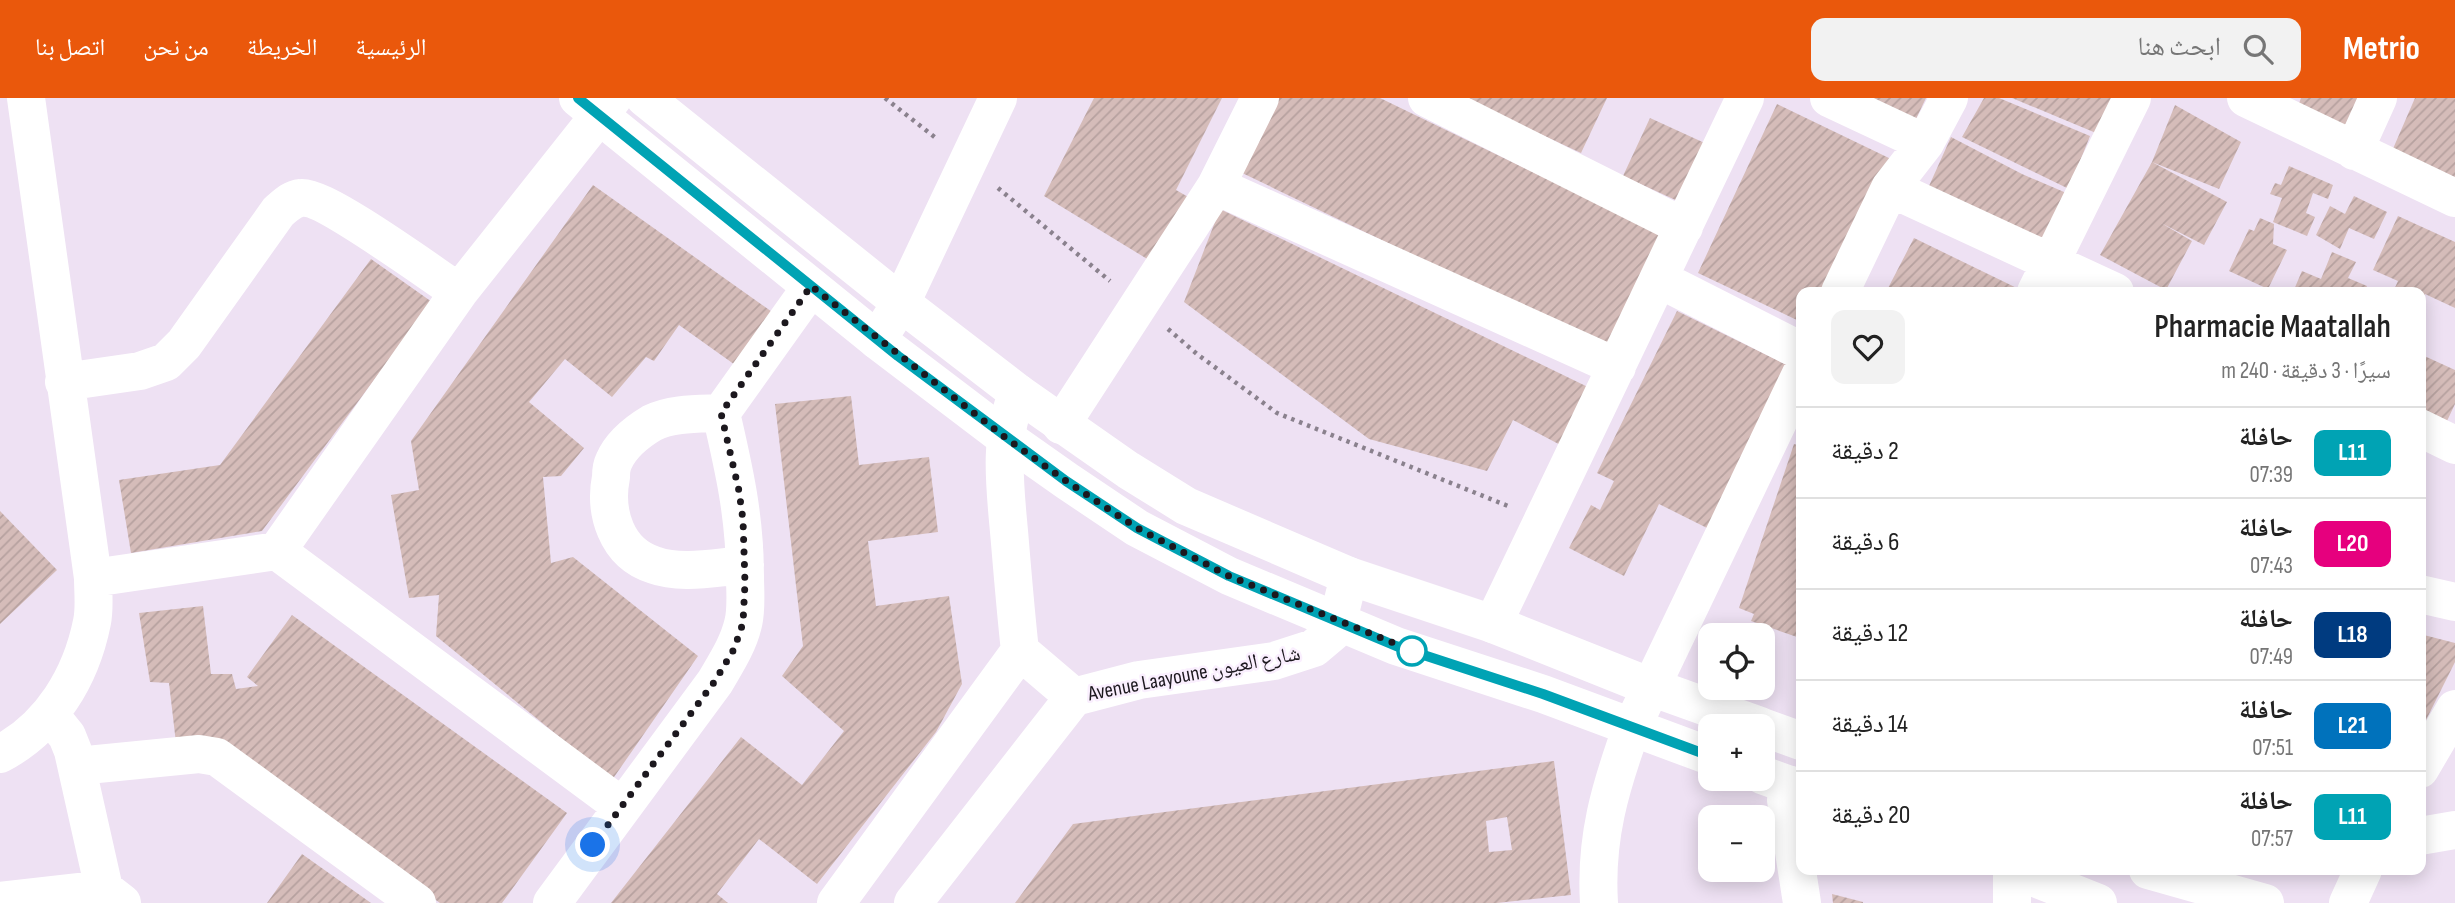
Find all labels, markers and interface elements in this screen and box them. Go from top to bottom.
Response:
search box [1811,18,2301,81]
text: Metrio [2343,29,2420,69]
icon: search [2239,30,2277,68]
text: ابحث هنا [2138,32,2221,63]
text: اتصل بنا [35,33,105,62]
text: من نحن [143,33,209,62]
text: الخريطة [247,33,317,62]
text: الرئيسية [355,33,427,62]
text: Pharmacie Maatallah [2154,307,2391,347]
button: heart [1831,310,1905,384]
text: سيرًا · 3 دقيقة · 240 m [2221,357,2391,385]
text: حافلة [2239,422,2293,453]
text: 2 دقيقة [1831,436,1899,467]
text: L11 [2338,438,2367,467]
text: 07:39 [2250,461,2293,489]
text: حافلة [2239,513,2293,544]
text: 6 دقيقة [1831,527,1899,558]
text: L20 [2337,529,2368,558]
text: 07:43 [2250,552,2293,580]
text: حافلة [2239,604,2293,635]
text: 12 دقيقة [1831,618,1908,649]
text: L18 [2337,620,2368,649]
map controls [1698,623,1775,882]
button: locate [1698,623,1775,700]
unlabelled marker [1397,636,1427,666]
street label: Avenue Laayoune شارع العيون [1085,641,1302,707]
text: 07:49 [2250,643,2293,671]
text: حافلة [2239,695,2293,726]
text: 14 دقيقة [1831,709,1908,740]
text: L21 [2338,711,2367,740]
button: + [1698,714,1775,791]
text: 07:51 [2252,734,2293,762]
text: حافلة [2239,786,2293,817]
text: 20 دقيقة [1831,800,1910,831]
text: L11 [2338,802,2367,831]
button: − [1698,805,1775,882]
text: 07:57 [2251,825,2293,853]
your location [575,827,610,862]

